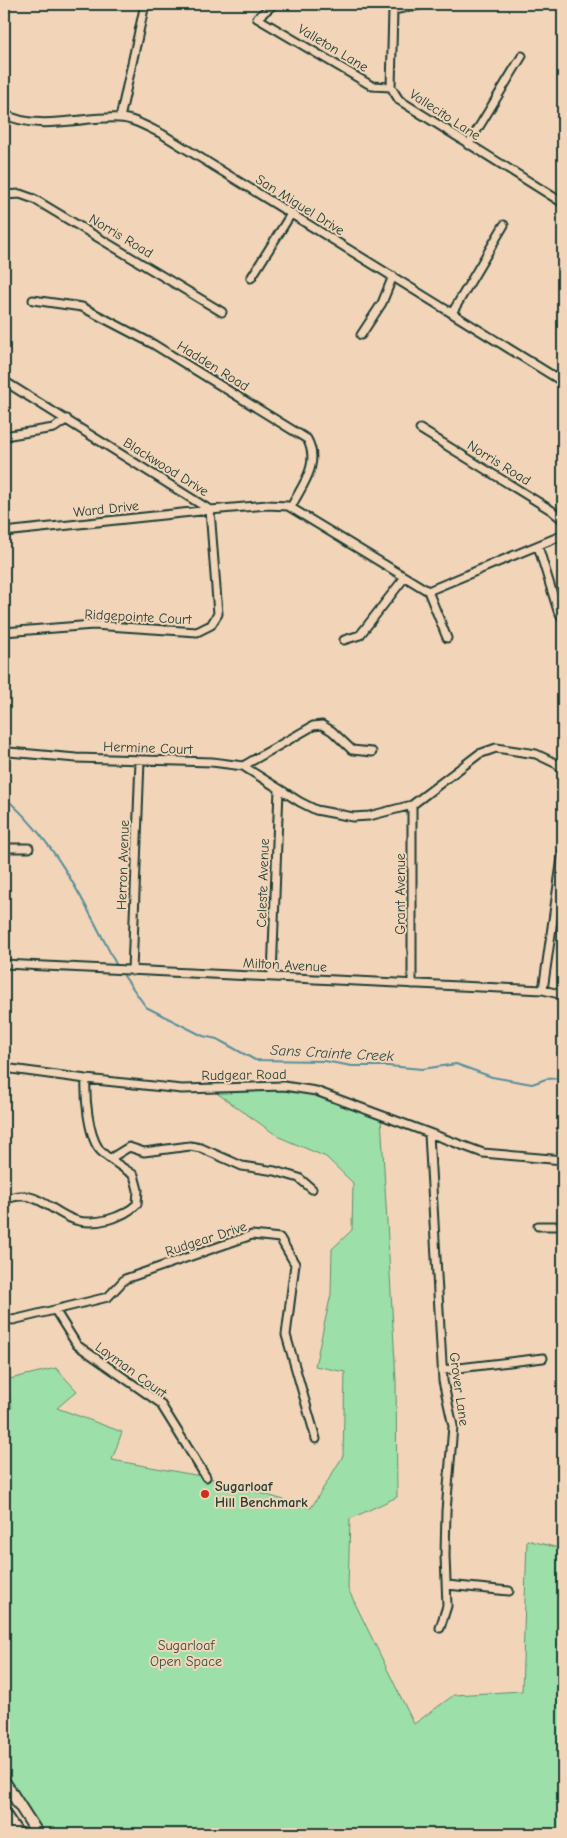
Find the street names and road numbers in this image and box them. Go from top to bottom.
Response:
street label: Valleton Lane [295,20,371,76]
street label: Vallecito Lane [406,86,484,144]
street label: San Miguel Drive [252,171,348,239]
street label: Norris Road [86,210,156,262]
street label: Hadden Road [174,337,252,395]
street label: Blackwood Drive [120,434,212,500]
street label: Norris Road [464,437,534,489]
street label: Ward Drive [72,497,140,521]
street label: Ridgepointe Court [84,606,193,628]
street label: Hermine Court [103,738,194,758]
street label: Herron Avenue [113,819,133,911]
street label: Celeste Avenue [253,838,273,928]
street label: Grant Avenue [392,853,409,935]
street label: Milton Avenue [243,954,327,976]
street label: Rudgear Road [201,1066,287,1084]
street label: Rudgear Drive [163,1218,249,1260]
street label: Layman Court [92,1338,171,1402]
street label: Grover Lane [445,1351,473,1427]

